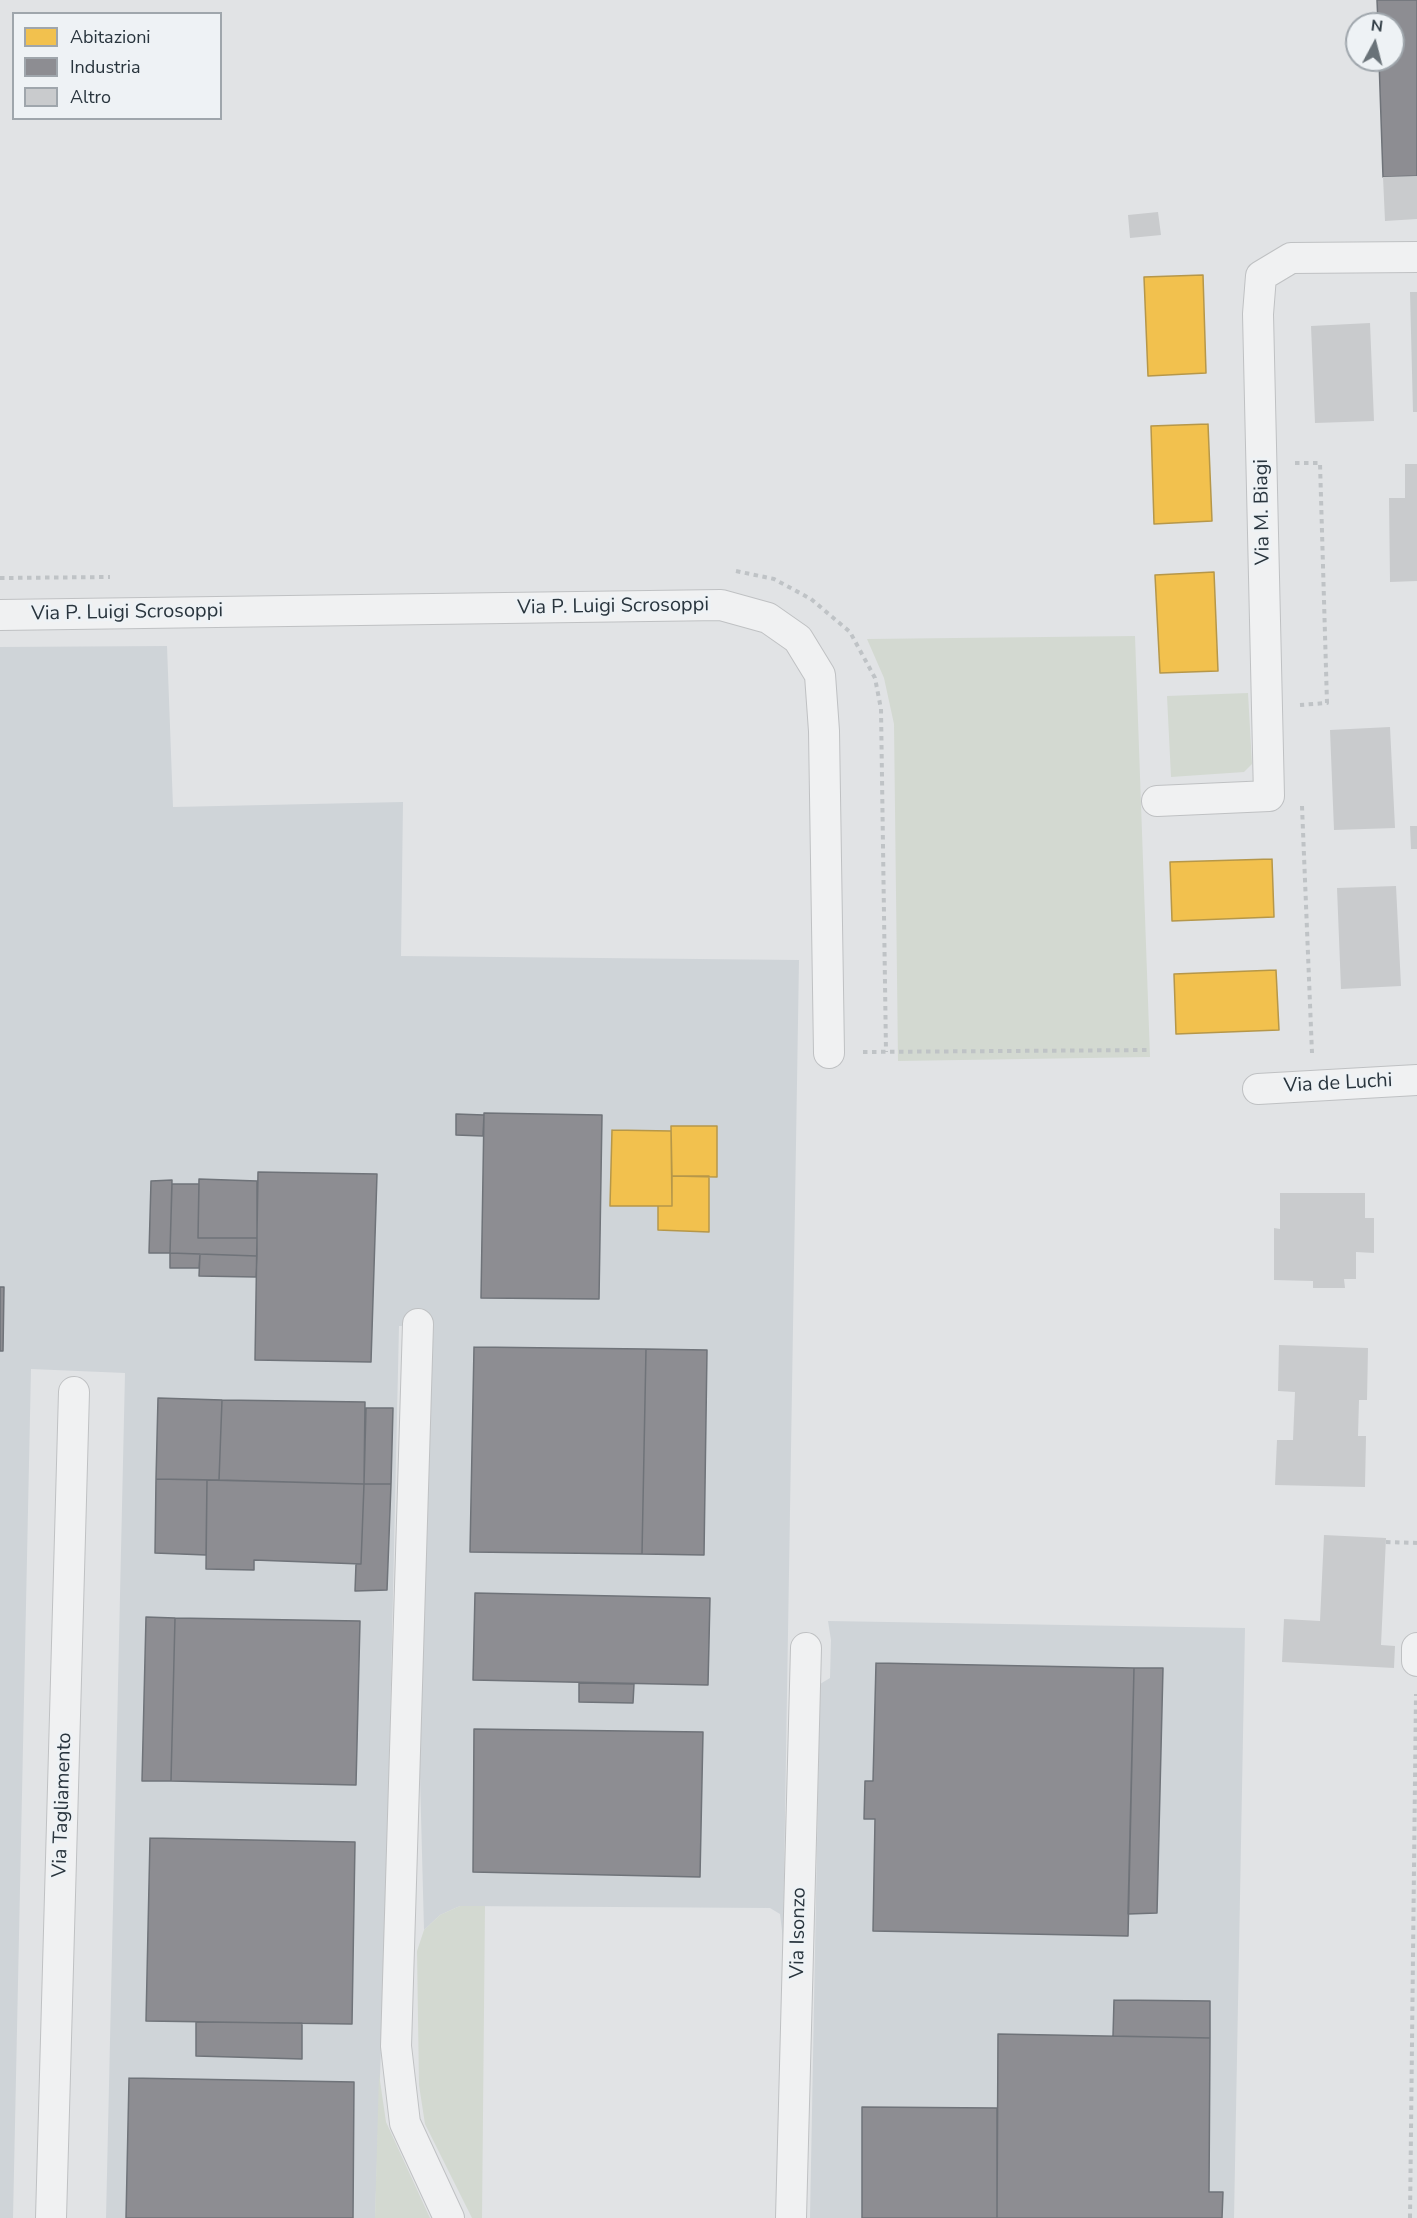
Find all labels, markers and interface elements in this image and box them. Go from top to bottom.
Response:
legend [12,12,222,120]
north arrow [1345,12,1405,72]
text: N [1370,14,1384,38]
text: Abitazioni [70,25,151,49]
text: Industria [70,55,140,79]
text: Altro [70,85,111,109]
street label: Via M. Biagi [1250,459,1276,565]
street label: Via P. Luigi Scrosoppi [517,593,709,621]
street label: Via P. Luigi Scrosoppi [31,599,223,627]
street label: Via de Luchi [1283,1069,1393,1099]
street label: Via Tagliamento [48,1732,78,1878]
street label: Via Isonzo [786,1887,812,1979]

